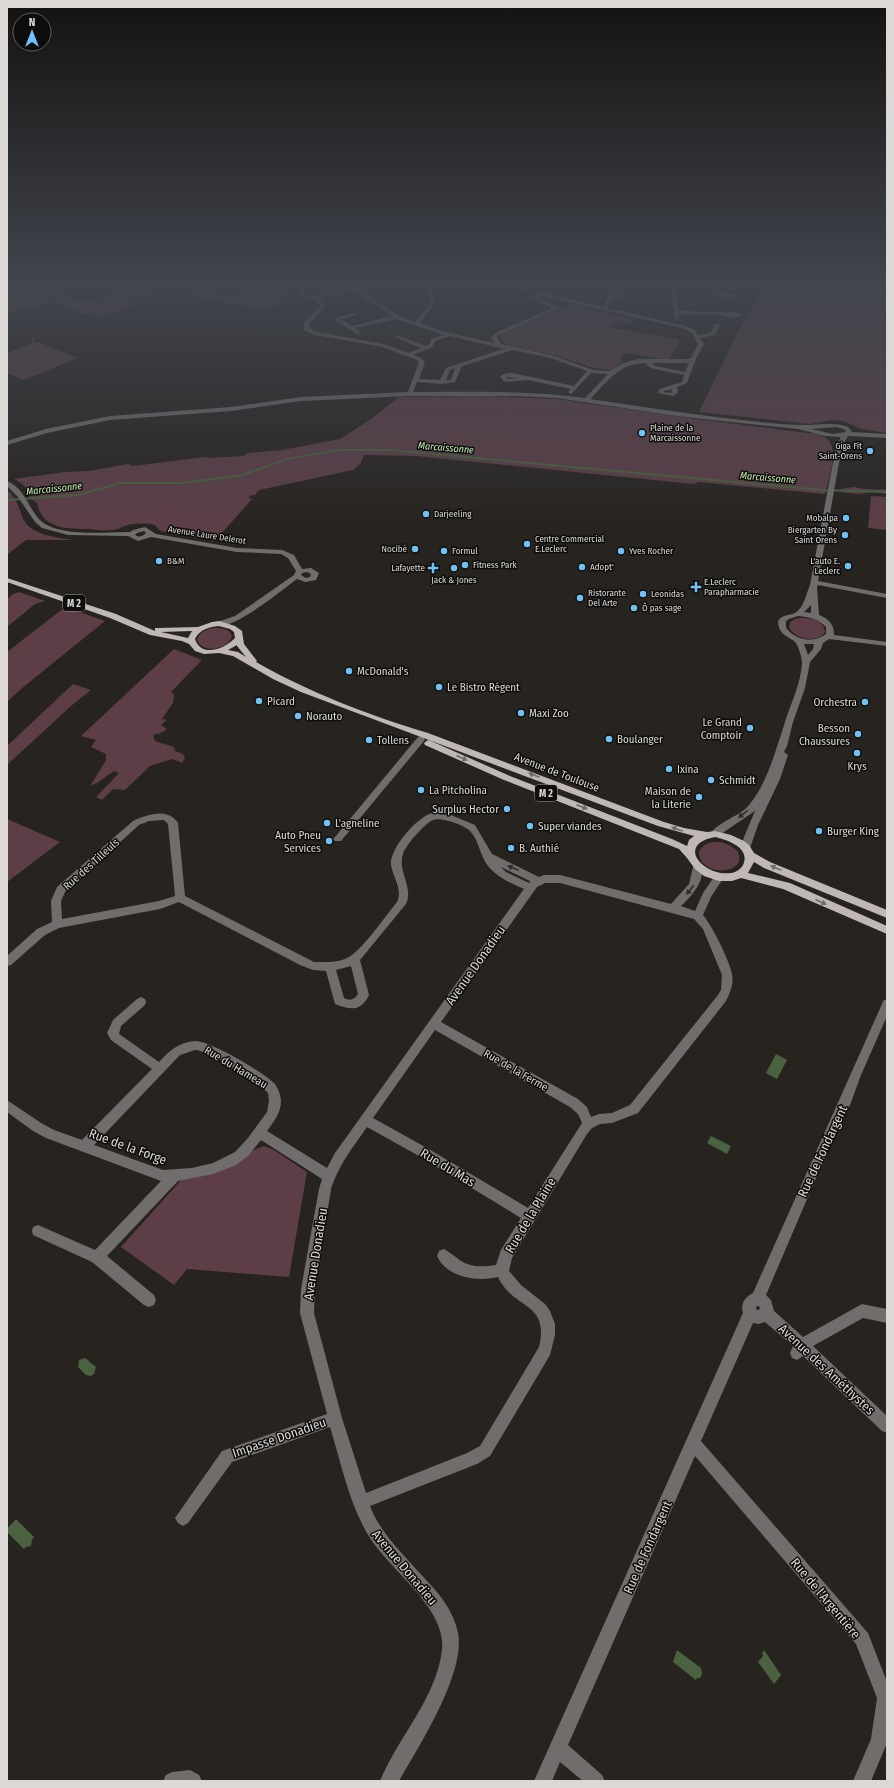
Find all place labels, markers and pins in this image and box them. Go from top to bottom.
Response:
place label: Plaine de la Marcaissonne [650,423,701,443]
marker: Plaine de la Marcaissonne [637,428,647,438]
place label: Giga Fit Saint-Orens [819,441,862,461]
marker: Giga Fit Saint-Orens [865,446,875,456]
marker: Darjeeling [421,509,431,519]
place label: Darjeeling [434,509,472,519]
place label: Mobalpa [806,513,839,523]
marker: Mobalpa [841,513,851,523]
place label: Biergarten By Saint Orens [788,525,837,545]
marker: Biergarten By Saint Orens [840,530,850,540]
place label: Centre Commercial E.Leclerc [535,534,605,554]
marker: Centre Commercial E.Leclerc [522,539,532,549]
place label: Nocibé [381,544,408,554]
marker: Nocibé [410,544,420,554]
marker: Formul [439,546,449,556]
place label: Formul [452,546,478,556]
marker: Yves Rocher [616,546,626,556]
place label: Yves Rocher [629,546,674,556]
marker: B&M [154,556,164,566]
place label: B&M [167,556,184,566]
place label: L'auto E. Leclerc [810,556,840,576]
marker: Fitness Park [460,560,470,570]
place label: Fitness Park [473,560,518,570]
marker: L'auto E. Leclerc [843,561,853,571]
marker: Adopt' [577,562,587,572]
place label: Adopt' [590,562,614,572]
place label: Lafayette [391,563,426,573]
marker: Lafayette [428,563,438,573]
marker: Jack & Jones [449,563,459,573]
place label: Jack & Jones [431,575,477,585]
place label: E.Leclerc Parapharmacie [704,577,759,597]
marker: E.Leclerc Parapharmacie [691,582,701,592]
place label: Ristorante Del Arte [588,588,626,608]
marker: Leonidas [638,589,648,599]
place label: Leonidas [651,589,684,599]
marker: Ristorante Del Arte [575,593,585,603]
place label: Ô pas sage [642,602,682,613]
marker: Ô pas sage [629,603,639,613]
place label: McDonald's [357,665,409,678]
marker: McDonald's [344,666,354,676]
place label: Le Bistro Régent [447,681,520,694]
marker: Le Bistro Régent [434,682,444,692]
place label: Picard [267,695,295,708]
marker: Picard [254,696,264,706]
place label: Orchestra [813,696,857,709]
marker: Orchestra [860,697,870,707]
place label: Maxi Zoo [529,707,569,720]
marker: Maxi Zoo [516,708,526,718]
place label: Norauto [306,710,343,723]
marker: Norauto [293,711,303,721]
place label: Le Grand Comptoir [701,716,742,742]
place label: Besson Chaussures [799,722,850,748]
marker: Le Grand Comptoir [745,723,755,733]
marker: Besson Chaussures [853,729,863,739]
place label: Boulanger [617,733,663,746]
place label: Tollens [377,734,409,747]
marker: Boulanger [604,734,614,744]
marker: Tollens [364,735,374,745]
marker: Krys [852,748,862,758]
place label: Krys [847,760,867,773]
place label: Ixina [677,763,699,776]
marker: Ixina [664,764,674,774]
place label: Schmidt [719,774,756,787]
marker: Schmidt [706,775,716,785]
place label: La Pitcholina [429,784,487,797]
marker: La Pitcholina [416,785,426,795]
place label: Maison de la Literie [645,785,691,811]
marker: Maison de la Literie [694,792,704,802]
place label: Surplus Hector [432,803,499,816]
marker: Surplus Hector [502,804,512,814]
place label: L'agneline [335,817,379,830]
marker: L'agneline [322,818,332,828]
place label: Super viandes [538,820,602,833]
marker: Super viandes [525,821,535,831]
place label: Burger King [827,825,880,838]
marker: Burger King [814,826,824,836]
place label: Auto Pneu Services [275,829,321,855]
marker: Auto Pneu Services [324,836,334,846]
place label: B. Authié [519,842,559,855]
marker: B. Authié [506,843,516,853]

